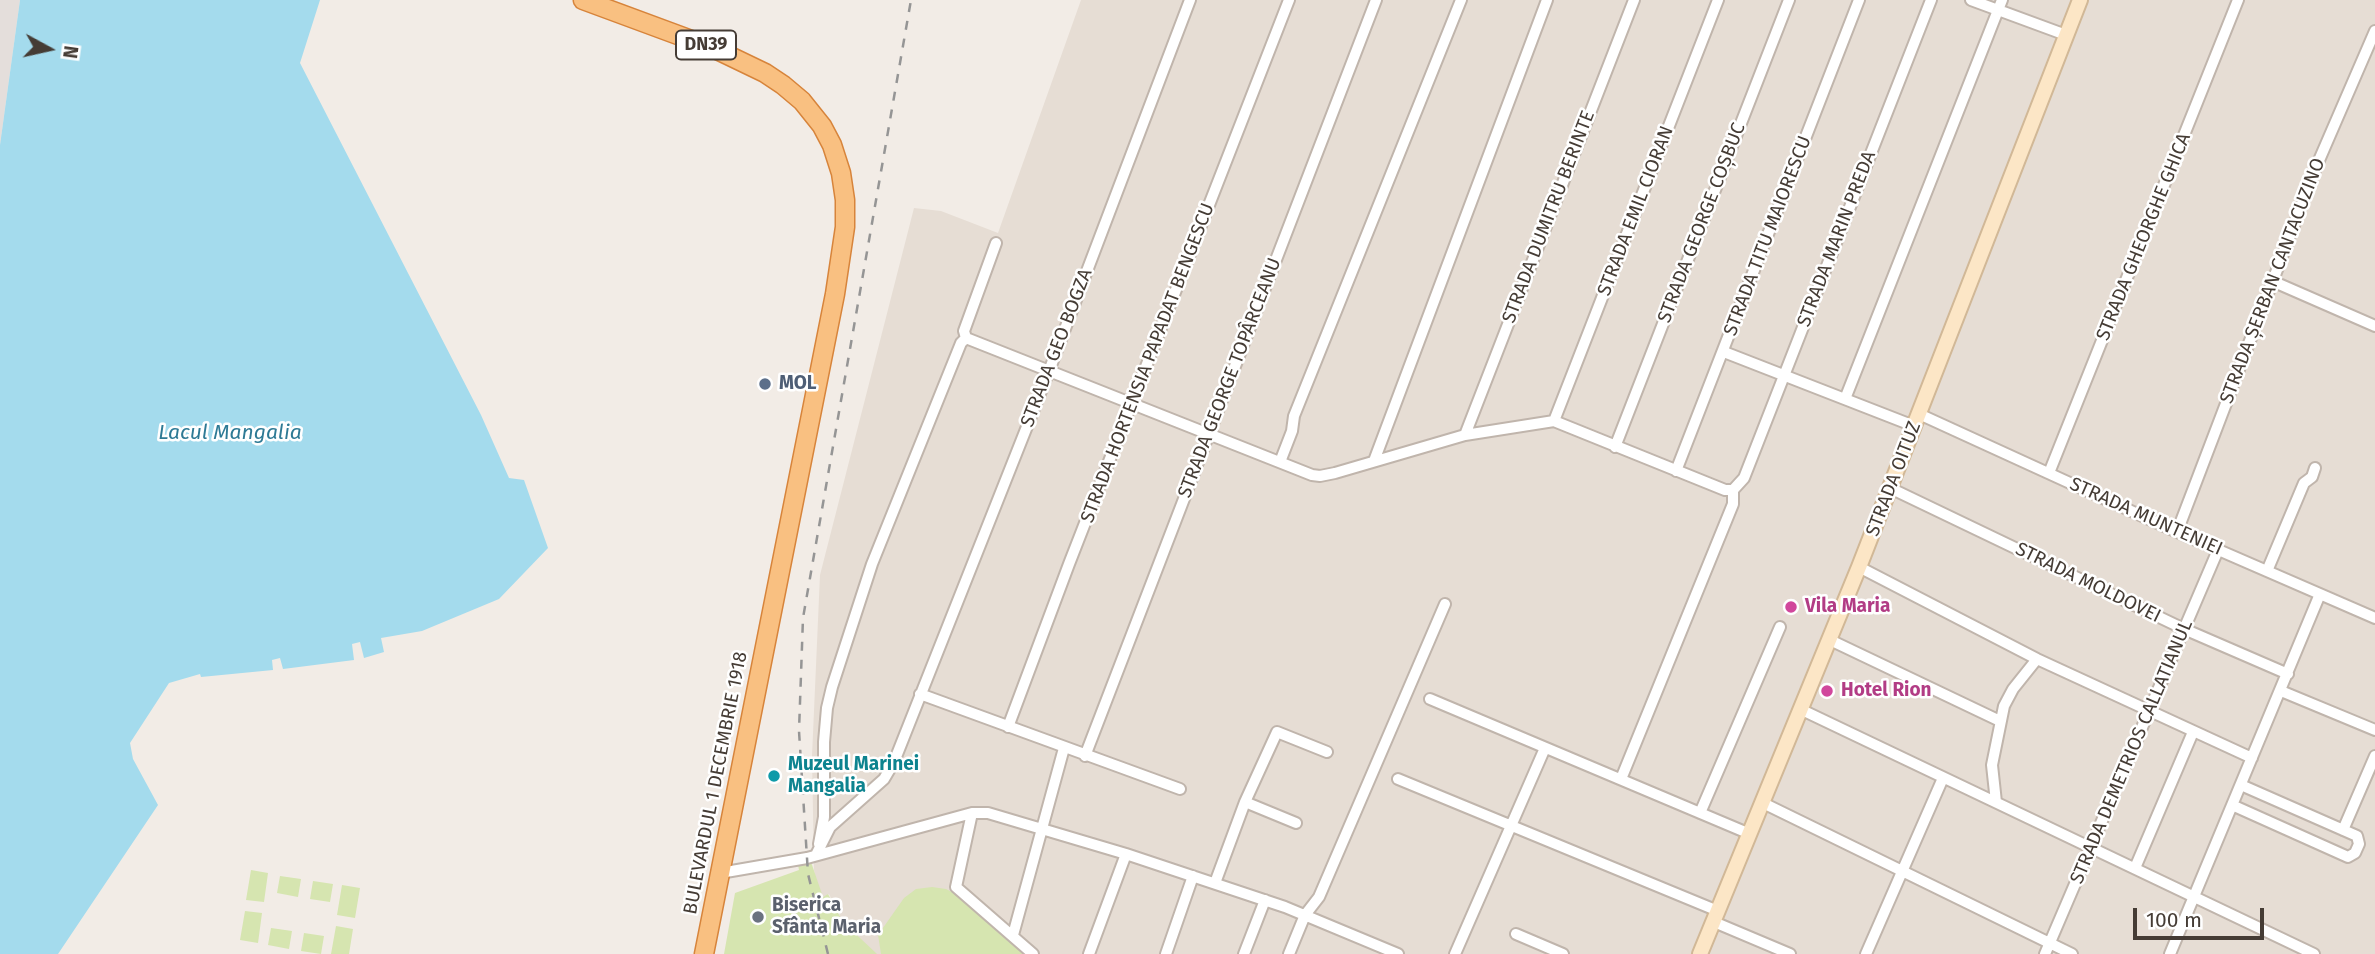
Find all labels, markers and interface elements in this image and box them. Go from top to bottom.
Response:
north arrow [14,14,84,84]
road number: DN39 [676,31,736,60]
text: N [58,44,83,60]
street label: STRADA DUMITRU BERINTE [1498,107,1600,327]
street label: STRADA GEORGE COȘBUC [1653,120,1751,326]
street label: STRADA EMIL CIORAN [1593,123,1679,299]
street label: STRADA GHEORGHE GHICA [2092,130,2196,344]
street label: STRADA TITU MAIORESCU [1719,133,1817,339]
street label: STRADA MARIN PREDA [1793,148,1881,330]
street label: STRADA ȘERBAN CANTACUZINO [2216,155,2330,407]
street label: STRADA HORTENSIA PAPADAT BENGESCU [1076,200,1220,526]
street label: STRADA GEORGE TOPÂRCEANU [1174,255,1286,501]
street label: STRADA GEO BOGZA [1016,266,1098,430]
place label: MOL [779,373,817,395]
marker: MOL [757,376,773,392]
street label: STRADA OITUZ [1862,418,1926,540]
water label: Lacul Mangalia [158,420,302,446]
street label: STRADA MUNTENIEI [2066,473,2226,561]
street label: STRADA MOLDOVEI [2012,538,2164,628]
place label: Vila Maria [1805,596,1890,618]
marker: Vila Maria [1783,599,1799,615]
street label: STRADA DEMETRIOS CALLATIANUL [2066,617,2198,887]
street label: BULEVARDUL 1 DECEMBRIE 1918 [679,650,753,916]
place label: Hotel Rion [1841,680,1932,702]
marker: Hotel Rion [1819,683,1835,699]
place label: Muzeul Marinei Mangalia [788,754,919,798]
marker: Muzeul Marinei Mangalia [766,768,782,784]
scale bar [2137,894,2268,938]
place label: Biserica Sfânta Maria [772,895,881,939]
text: 100 m [2146,907,2202,933]
marker: Biserica Sfânta Maria [750,909,766,925]

